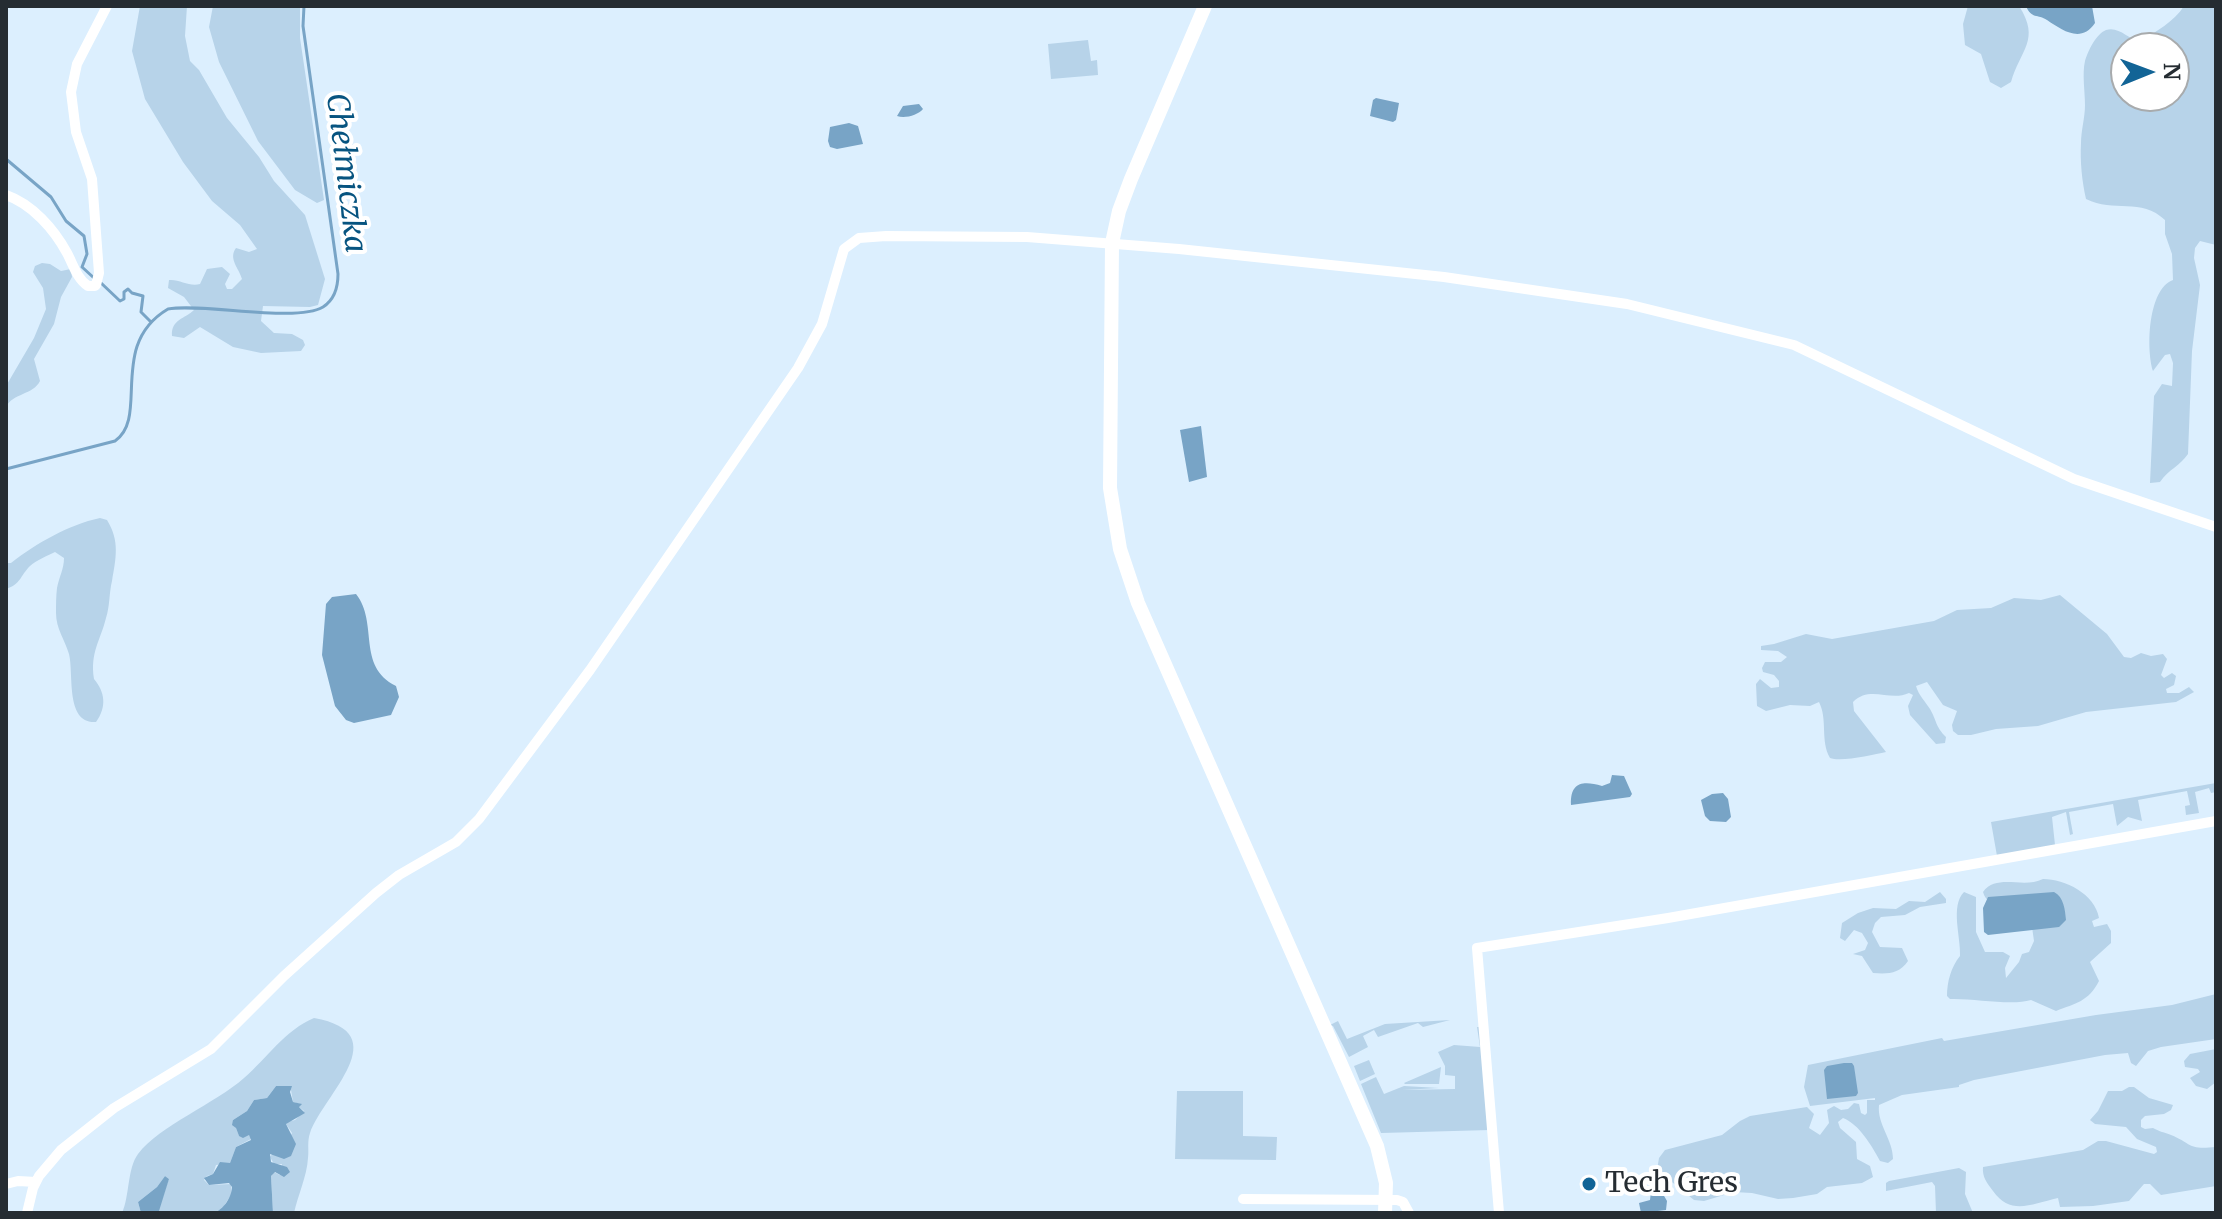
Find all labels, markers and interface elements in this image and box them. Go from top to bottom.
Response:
north arrow [2110,32,2190,112]
text: N [2158,63,2186,81]
water label: Chełmiczka [317,91,373,255]
place label: Tech Gres [1605,1167,1738,1201]
marker: Tech Gres [1580,1175,1598,1193]

